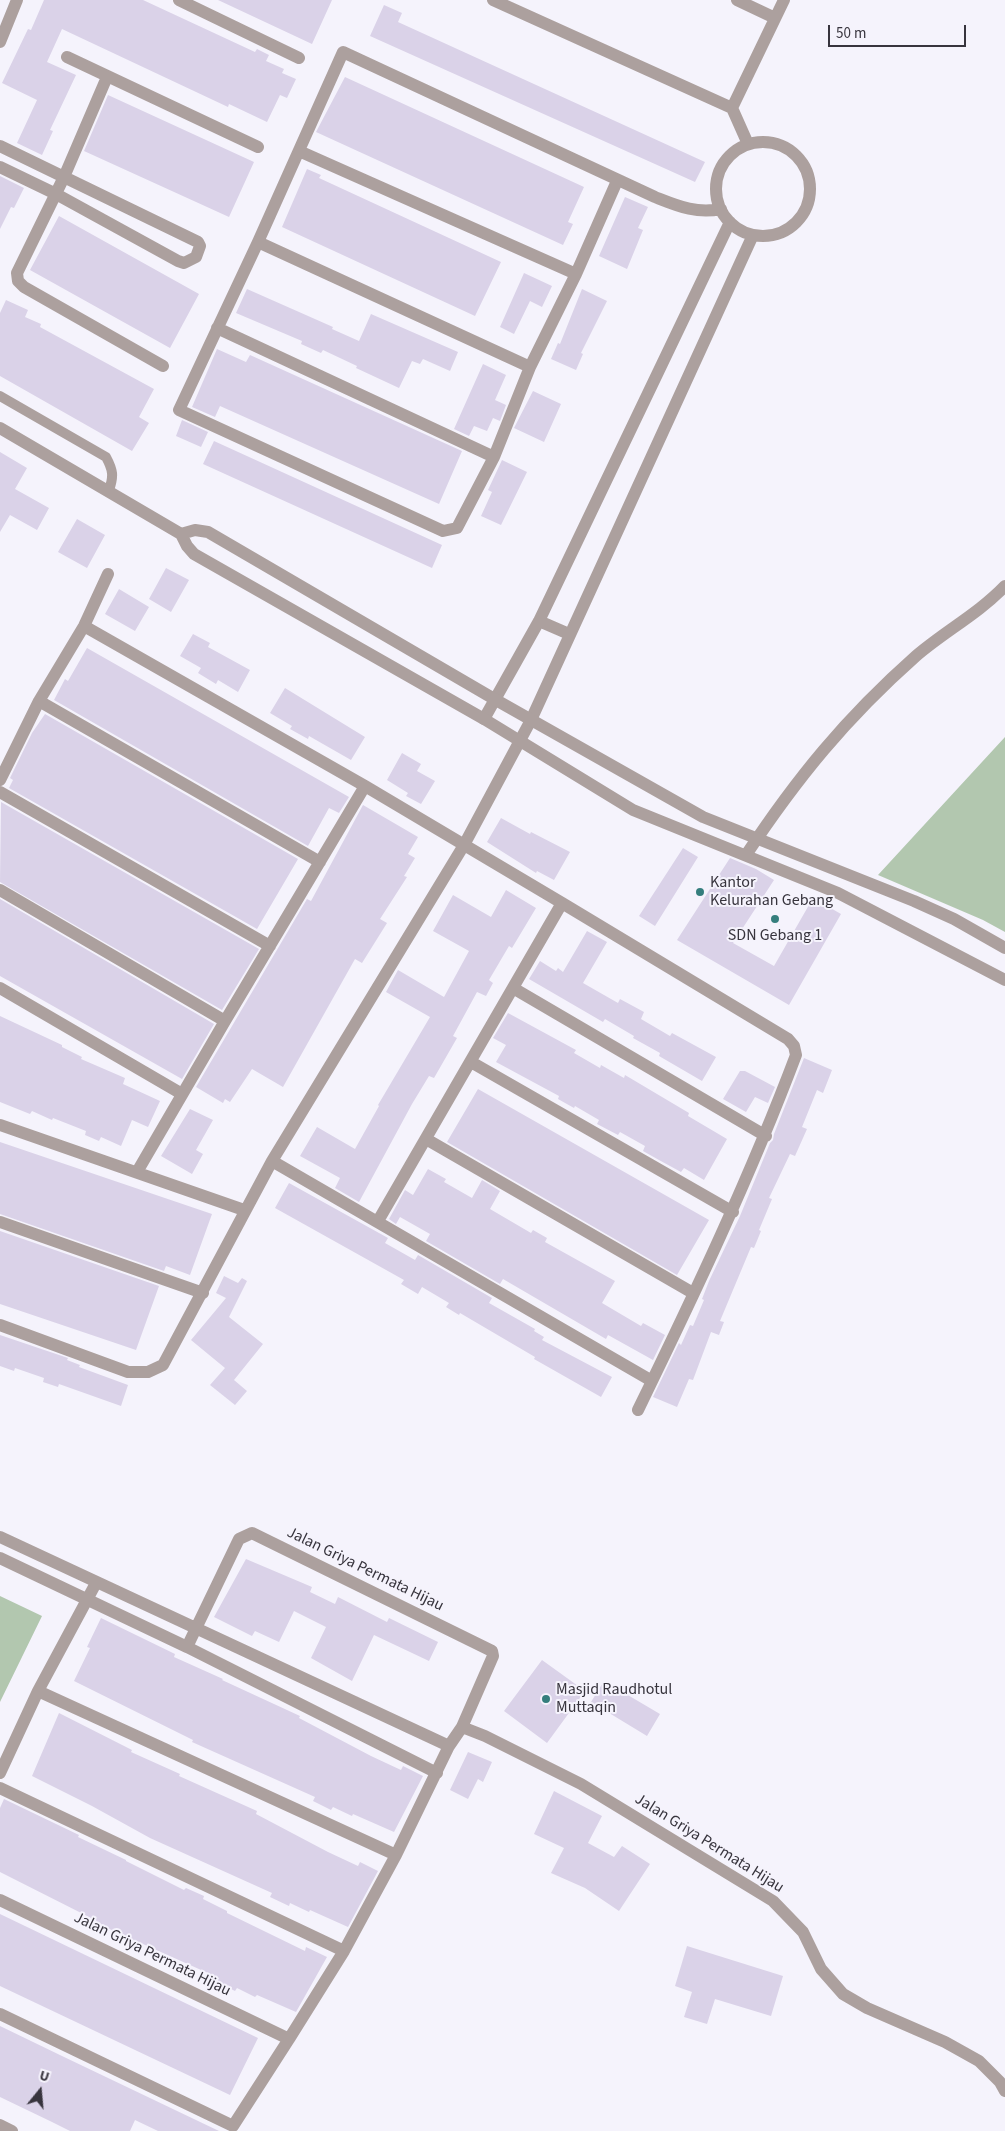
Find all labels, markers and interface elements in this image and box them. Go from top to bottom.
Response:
scale bar [830,15,968,47]
text: 50 m [836,23,866,44]
place label: Kantor Kelurahan Gebang [710,873,833,911]
marker: Kantor Kelurahan Gebang [694,886,706,898]
marker: SDN Gebang 1 [769,913,781,925]
place label: SDN Gebang 1 [728,926,822,946]
street label: Jalan Griya Permata Hijau [283,1524,447,1616]
place label: Masjid Raudhotul Muttaqin [556,1680,672,1718]
marker: Masjid Raudhotul Muttaqin [540,1693,552,1705]
street label: Jalan Griya Permata Hijau [631,1790,787,1898]
street label: Jalan Griya Permata Hijau [70,1909,234,2001]
north arrow [15,2066,65,2116]
text: U [37,2066,52,2088]

